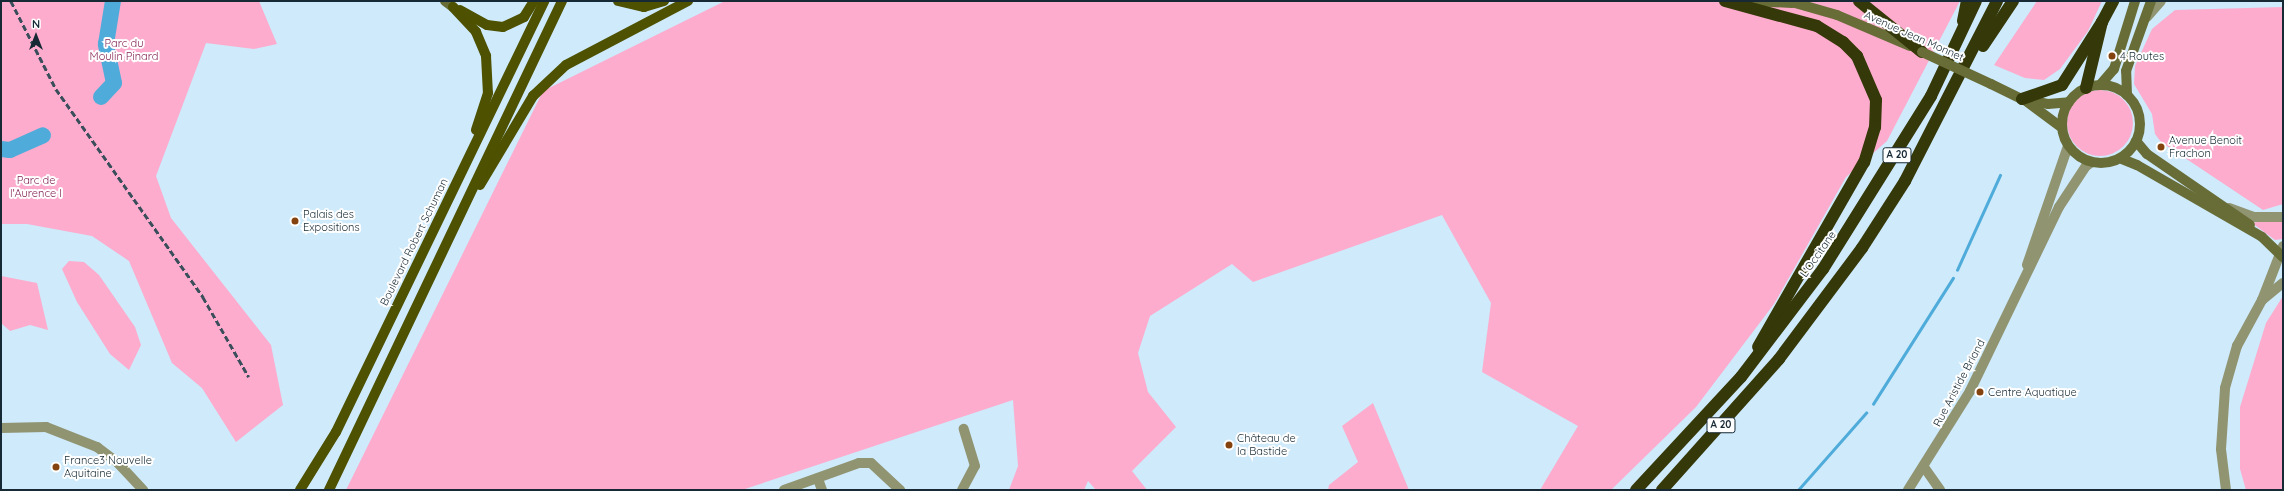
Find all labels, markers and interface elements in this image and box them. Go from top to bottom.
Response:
street label: Avenue Jean Monnet [1862,8,1966,64]
north arrow [16,16,56,56]
text: N [32,17,40,31]
park label: Parc du Moulin Pinard [90,37,158,63]
place label: 4 Routes [2120,49,2164,63]
marker: 4 Routes [2107,51,2117,61]
place label: Avenue Benoit Frachon [2169,134,2242,160]
marker: Avenue Benoit Frachon [2156,142,2166,152]
road number: A 20 [1882,147,1912,163]
park label: Parc de l'Aurence I [10,174,62,200]
street label: Boulevard Robert Schuman [377,176,451,308]
place label: Palais des Expositions [303,208,360,234]
marker: Palais des Expositions [290,216,300,226]
street label: L'Occitane [1797,228,1839,280]
street label: Rue Aristide Briand [1930,337,1988,429]
place label: Centre Aquatique [1988,385,2077,399]
marker: Centre Aquatique [1975,387,1985,397]
road number: A 20 [1706,417,1736,433]
place label: Château de la Bastide [1237,432,1296,458]
marker: Château de la Bastide [1224,440,1234,450]
place label: France3 Nouvelle Aquitaine [64,454,152,480]
marker: France3 Nouvelle Aquitaine [51,462,61,472]

